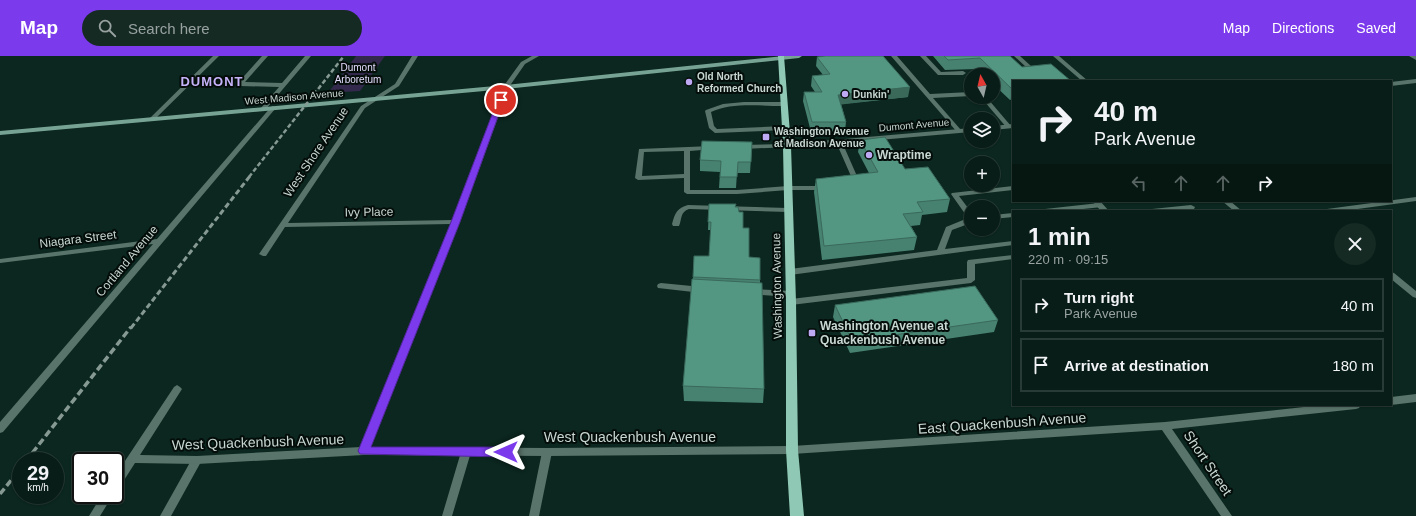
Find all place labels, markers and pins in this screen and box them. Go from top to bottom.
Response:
place label: Old North Reformed Church [697,71,781,94]
marker: Old North Reformed Church [684,77,694,87]
pin [484,83,518,117]
marker: Dunkin' [840,89,850,99]
place label: Dunkin' [853,89,889,100]
place label: Washington Avenue at Madison Avenue [774,126,869,149]
marker: Washington Avenue at Madison Avenue [761,132,771,142]
place label: Wraptime [877,148,932,162]
marker: Wraptime [864,150,874,160]
place label: Washington Avenue at Quackenbush Avenue [820,319,948,347]
marker: Washington Avenue at Quackenbush Avenue [807,328,817,338]

